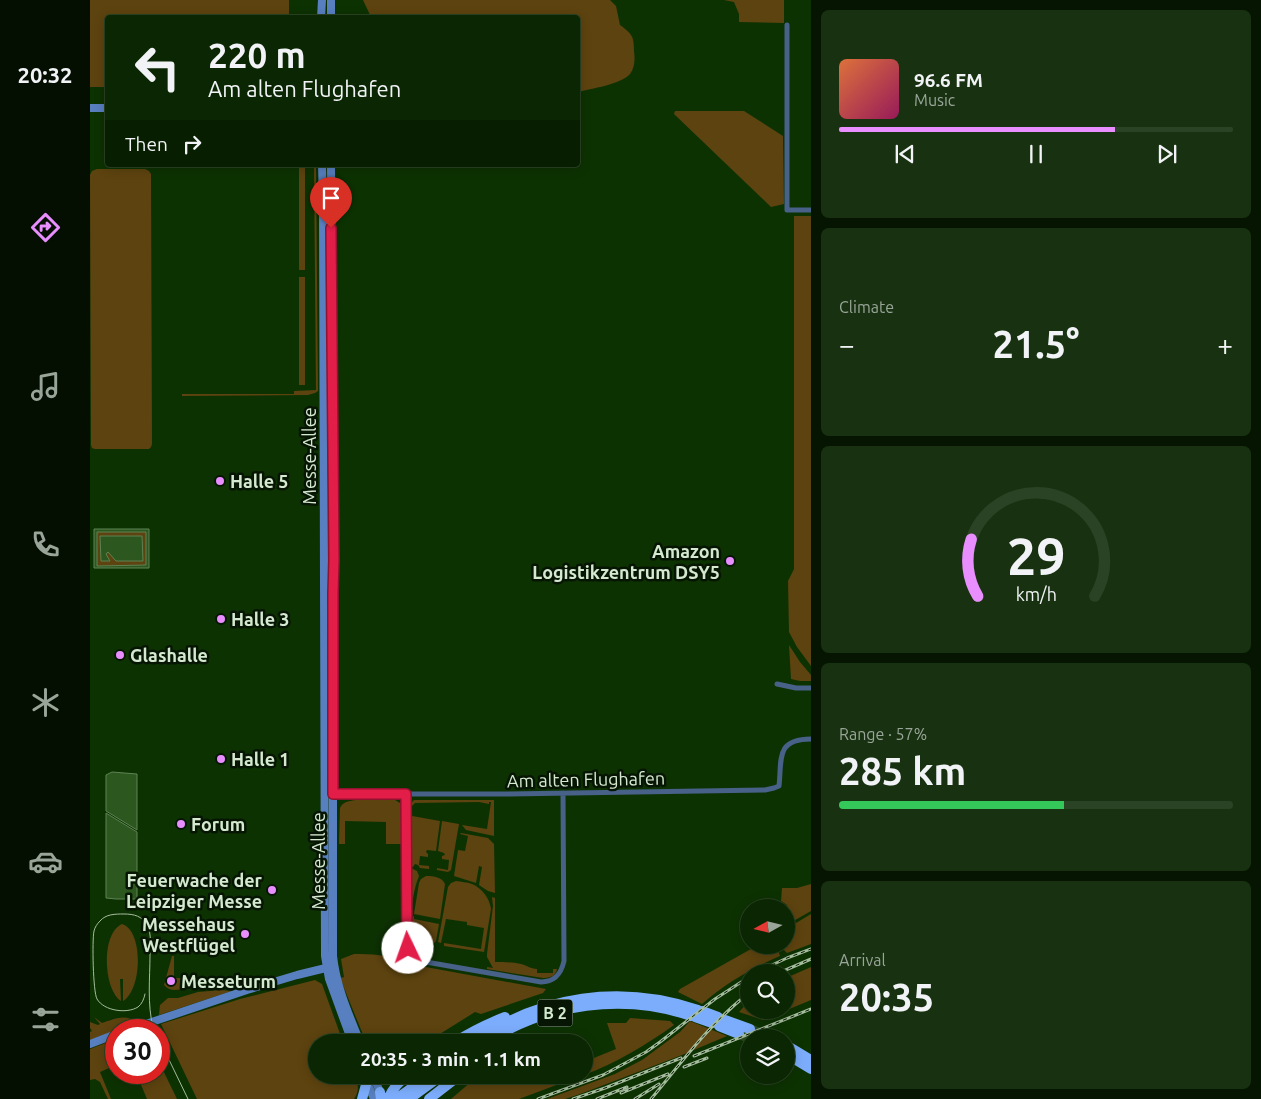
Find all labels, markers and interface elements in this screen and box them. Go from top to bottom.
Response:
icon: left [125,35,190,100]
text: 220 m [208,35,306,75]
text: 20:32 [17,62,73,87]
text: 96.6 FM [914,69,983,91]
text: Am alten Flughafen [208,76,401,101]
text: Music [914,91,955,109]
icon: right [178,130,206,158]
text: Then [125,133,168,155]
icon: previous [891,140,919,168]
icon: pause [1022,140,1050,168]
icon: next [1153,140,1181,168]
pin [310,177,352,228]
icon: arrive [317,184,345,212]
icon: directions [28,210,63,245]
text: Climate [839,298,894,316]
text: 21.5° [992,323,1080,365]
text: − [839,329,855,360]
text: + [1217,329,1233,360]
icon: music [28,369,63,404]
street label: Messe-Allee [299,407,319,505]
place label: Halle 5 [230,471,289,491]
marker: Halle 5 [214,475,226,487]
icon: phone [28,527,63,562]
text: 29 [1007,527,1065,585]
place label: Amazon Logistikzentrum DSY5 [532,541,720,582]
marker: Amazon Logistikzentrum DSY5 [724,555,736,567]
text: km/h [1015,584,1057,604]
place label: Halle 3 [231,609,290,629]
marker: Halle 3 [215,613,227,625]
place label: Glashalle [130,645,208,665]
marker: Glashalle [114,649,126,661]
icon: climate [28,685,63,720]
text: Range · 57% [839,725,927,743]
place label: Halle 1 [231,749,290,769]
text: 285 km [839,750,966,792]
marker: Halle 1 [215,753,227,765]
street label: Am alten Flughafen [507,768,665,790]
street label: Messe-Allee [308,812,328,910]
place label: Forum [191,814,245,834]
marker: Forum [175,818,187,830]
icon: car [28,844,63,879]
place label: Feuerwache der Leipziger Messe [126,870,263,911]
marker: Feuerwache der Leipziger Messe [266,884,278,896]
north arrow [740,899,795,954]
map controls [740,899,795,1084]
place label: Messehaus Westflügel [142,914,236,955]
position arrow [381,921,433,973]
marker: Messehaus Westflügel [239,928,251,940]
text: Arrival [839,951,886,969]
button: search [740,964,795,1019]
place label: Messeturm [181,971,276,991]
marker: Messeturm [165,975,177,987]
text: 20:35 [839,976,934,1018]
road number: B 2 [538,1000,572,1026]
icon: filters [28,1002,63,1037]
speed limit sign: 30 [105,1019,170,1084]
button: layers [740,1029,795,1084]
text: 20:35 · 3 min · 1.1 km [360,1048,541,1070]

